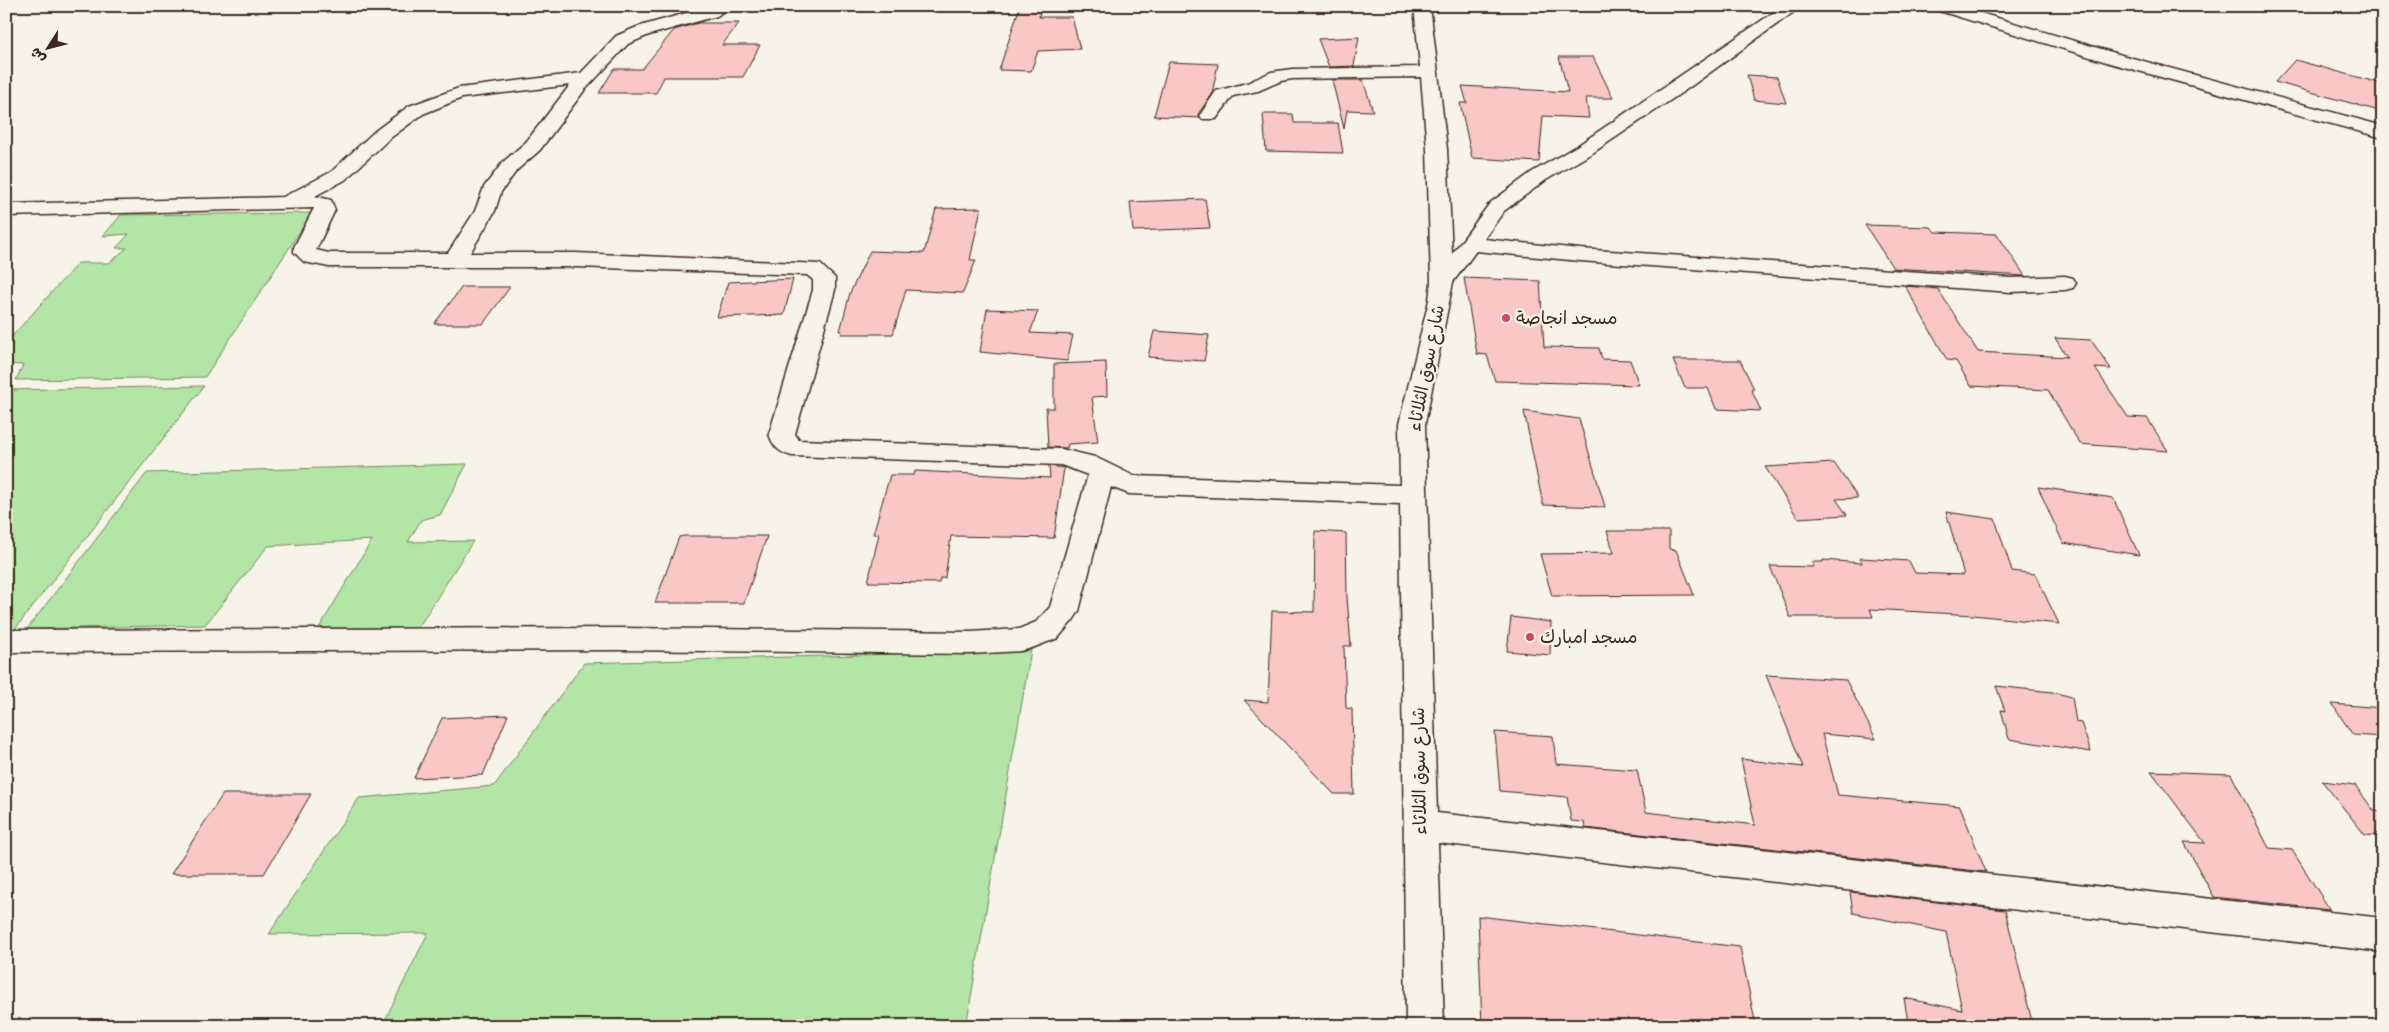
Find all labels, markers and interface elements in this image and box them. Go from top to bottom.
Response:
north arrow [22,22,72,72]
text: ش [26,44,49,67]
street label: شارع سوق الثلاثاء [1403,303,1450,433]
place label: مسجد انجاصة [1516,307,1617,329]
marker: مسجد انجاصة [1500,312,1512,324]
place label: مسجد امبارك [1540,626,1638,648]
marker: مسجد امبارك [1524,631,1536,643]
street label: شارع سوق الثلاثاء [1407,707,1432,835]

